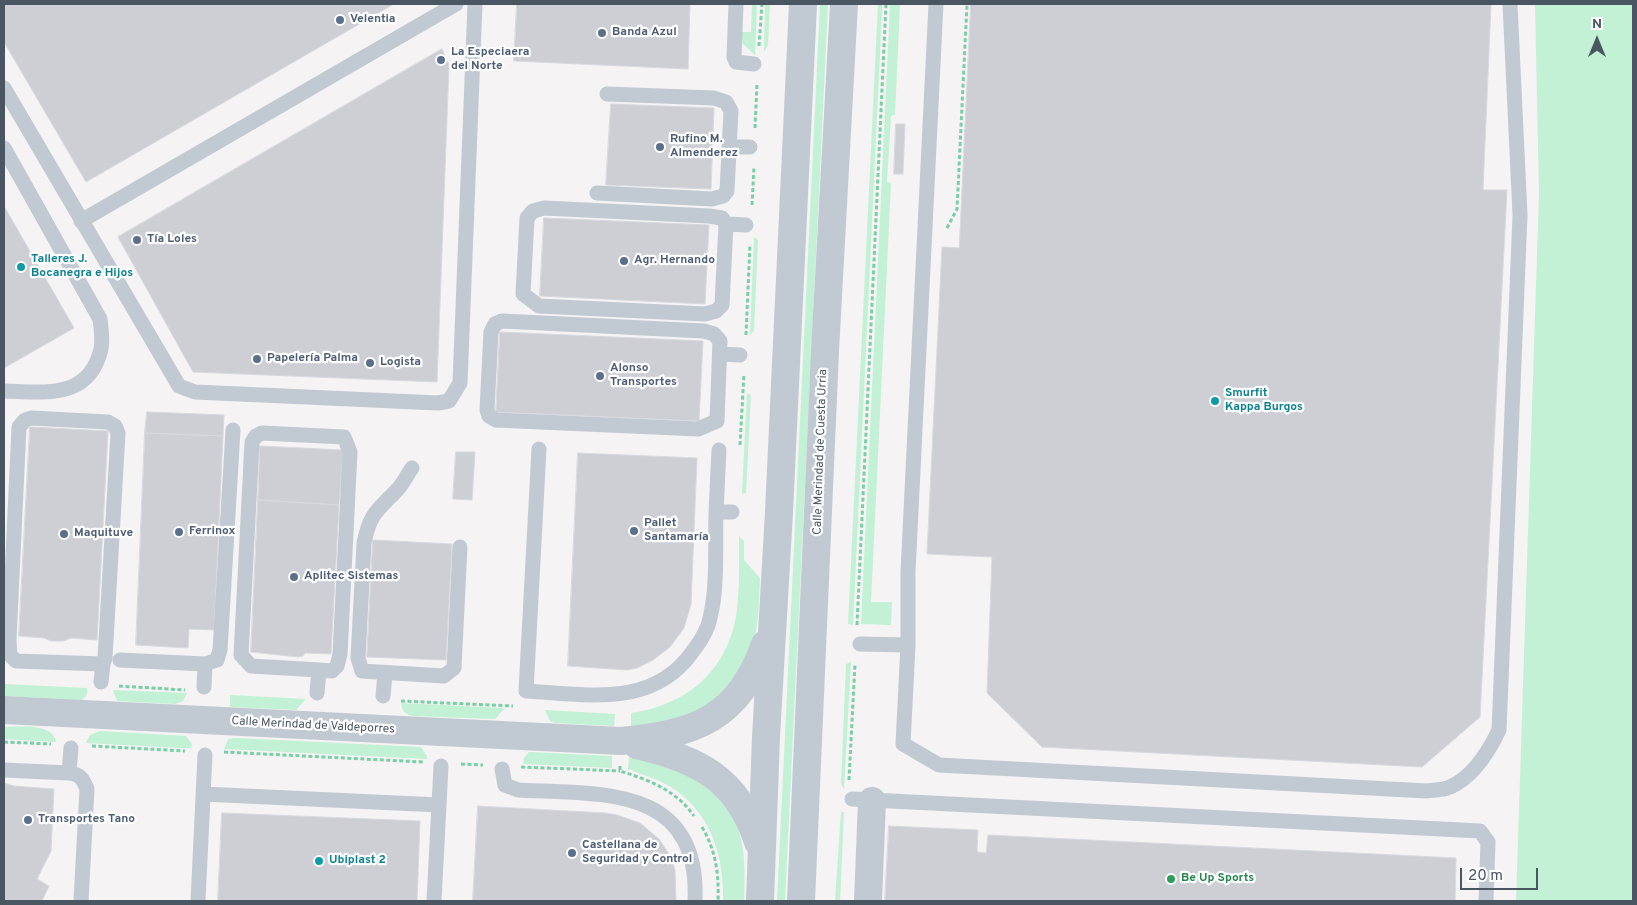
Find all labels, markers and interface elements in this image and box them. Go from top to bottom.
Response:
place label: Velentia [350,13,395,27]
marker: Velentia [334,14,346,26]
north arrow [1572,15,1622,65]
text: N [1592,16,1602,33]
place label: Banda Azul [612,26,677,40]
marker: Banda Azul [596,27,608,39]
place label: La Especiaera del Norte [451,46,529,74]
marker: La Especiaera del Norte [435,54,447,66]
place label: Rufino M. Almenderez [670,133,738,161]
marker: Rufino M. Almenderez [654,141,666,153]
place label: Tía Loles [147,233,197,247]
marker: Tía Loles [131,234,143,246]
place label: Talleres J. Bocanegra e Hijos [31,253,133,281]
place label: Agr. Hernando [634,254,715,268]
marker: Agr. Hernando [618,255,630,267]
marker: Talleres J. Bocanegra e Hijos [15,261,27,273]
place label: Papelería Palma [267,352,358,366]
marker: Papelería Palma [251,353,263,365]
place label: Logista [380,356,421,370]
marker: Logista [364,357,376,369]
place label: Alonso Transportes [610,362,677,390]
street label: Calle Merindad de Cuesta Urria [811,369,831,535]
marker: Alonso Transportes [594,370,606,382]
place label: Smurfit Kappa Burgos [1225,387,1303,415]
marker: Smurfit Kappa Burgos [1209,395,1221,407]
place label: Pallet Santamaría [644,517,709,545]
place label: Ferrinox [189,525,236,539]
marker: Pallet Santamaría [628,525,640,537]
marker: Ferrinox [173,526,185,538]
place label: Maquituve [74,527,133,541]
marker: Maquituve [58,528,70,540]
place label: Aplitec Sistemas [304,570,398,584]
marker: Aplitec Sistemas [288,571,300,583]
street label: Calle Merindad de Valdeporres [231,715,395,737]
place label: Transportes Tano [38,813,135,827]
marker: Transportes Tano [22,814,34,826]
place label: Castellana de Seguridad y Control [582,839,692,867]
marker: Castellana de Seguridad y Control [566,847,578,859]
place label: Ubiplast 2 [329,854,386,868]
marker: Ubiplast 2 [313,855,325,867]
scale bar [1462,858,1540,890]
text: 20 m [1468,867,1503,886]
place label: Be Up Sports [1181,872,1254,886]
marker: Be Up Sports [1165,873,1177,885]

